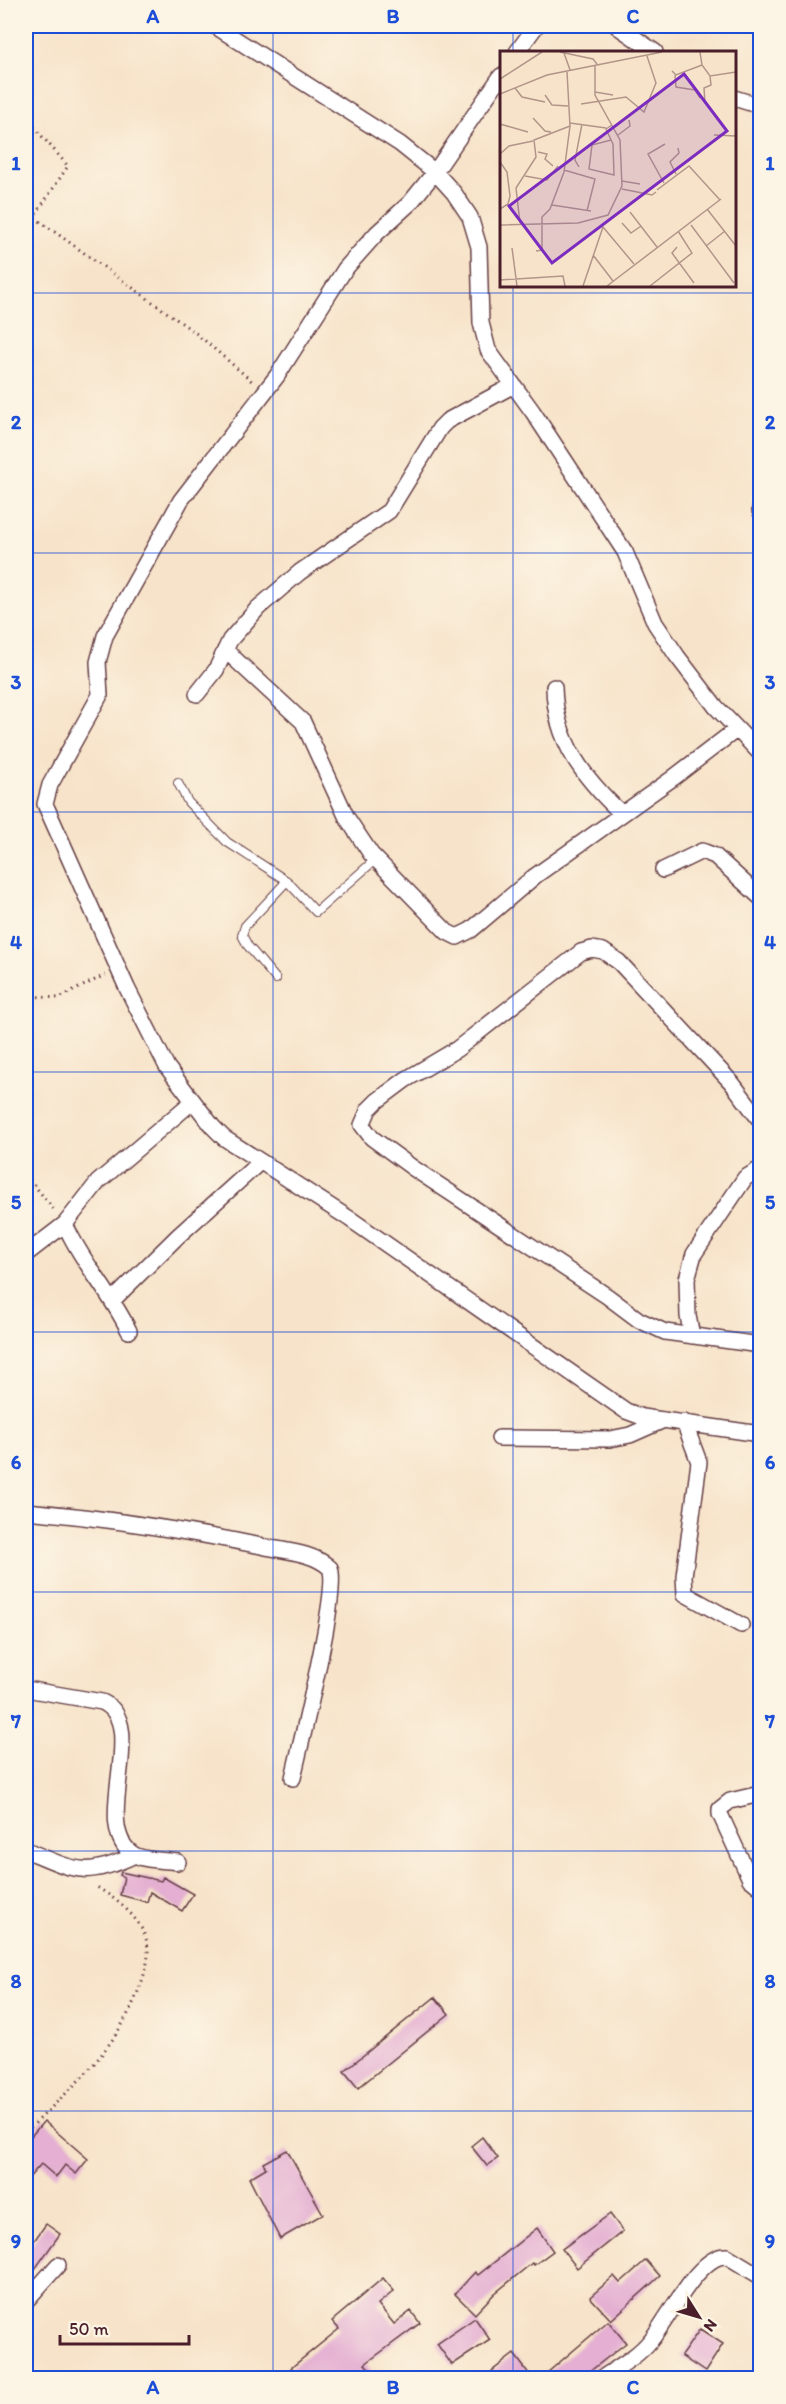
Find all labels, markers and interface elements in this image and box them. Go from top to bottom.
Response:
text: A [146,4,160,28]
text: B [387,4,400,28]
text: C [627,4,640,28]
inset map [500,51,735,286]
text: 1 [11,151,21,175]
text: 1 [765,151,775,175]
text: 2 [11,410,22,434]
text: 2 [765,410,776,434]
text: 3 [11,670,22,694]
text: 3 [765,670,776,694]
text: 4 [10,930,22,954]
text: 4 [764,930,776,954]
text: 5 [11,1190,22,1214]
text: 5 [765,1190,776,1214]
text: 6 [11,1450,22,1474]
text: 6 [765,1450,776,1474]
text: 7 [10,1709,21,1733]
text: 7 [764,1709,775,1733]
text: 8 [11,1969,22,1993]
text: 8 [765,1969,776,1993]
text: 9 [11,2229,21,2253]
text: 9 [765,2229,775,2253]
north arrow [669,2287,729,2347]
scale bar [60,2308,189,2346]
text: N [700,2316,721,2336]
text: 50 m [69,2318,109,2340]
text: A [146,2375,160,2399]
text: B [387,2375,400,2399]
text: C [627,2375,640,2399]

